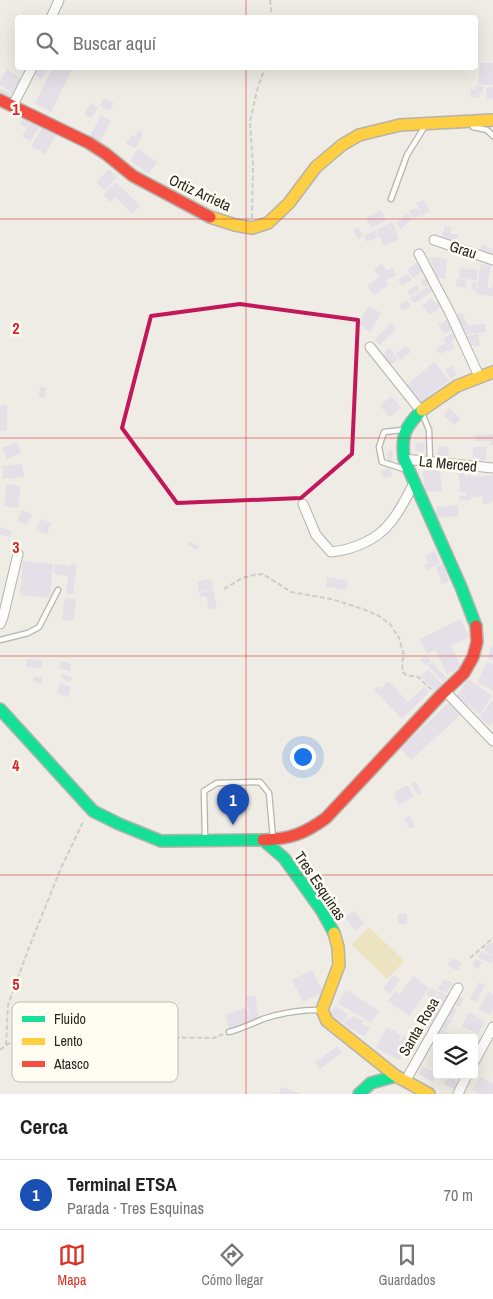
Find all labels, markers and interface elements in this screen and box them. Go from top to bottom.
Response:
search box [15,15,478,70]
icon: search [33,29,61,57]
text: Buscar aquí [73,30,156,56]
text: 1 [12,98,20,120]
street label: Ortiz Arrieta [166,169,235,216]
street label: Grau [447,235,479,264]
text: 2 [12,317,20,339]
street label: La Merced [418,450,478,477]
text: 3 [12,536,20,558]
your location [290,744,316,770]
text: 4 [12,754,20,776]
pin: 1 [217,784,249,825]
street label: Tres Esquinas [290,847,351,924]
text: 5 [12,973,20,995]
street label: Santa Rosa [393,994,444,1060]
legend [12,1002,178,1082]
text: Fluido [54,1010,86,1028]
text: Lento [54,1032,83,1050]
map controls [433,1034,478,1079]
button: layers [433,1034,478,1079]
text: Atasco [53,1055,89,1073]
text: Cerca [20,1112,68,1141]
text: Terminal ETSA [67,1171,177,1197]
text: 1 [32,1184,40,1206]
text: 70 m [444,1184,473,1206]
text: Parada · Tres Esquinas [67,1197,204,1219]
tab: Mapa [58,1241,86,1289]
tab: Cómo llegar [202,1241,263,1289]
tab: Guardados [379,1241,435,1289]

